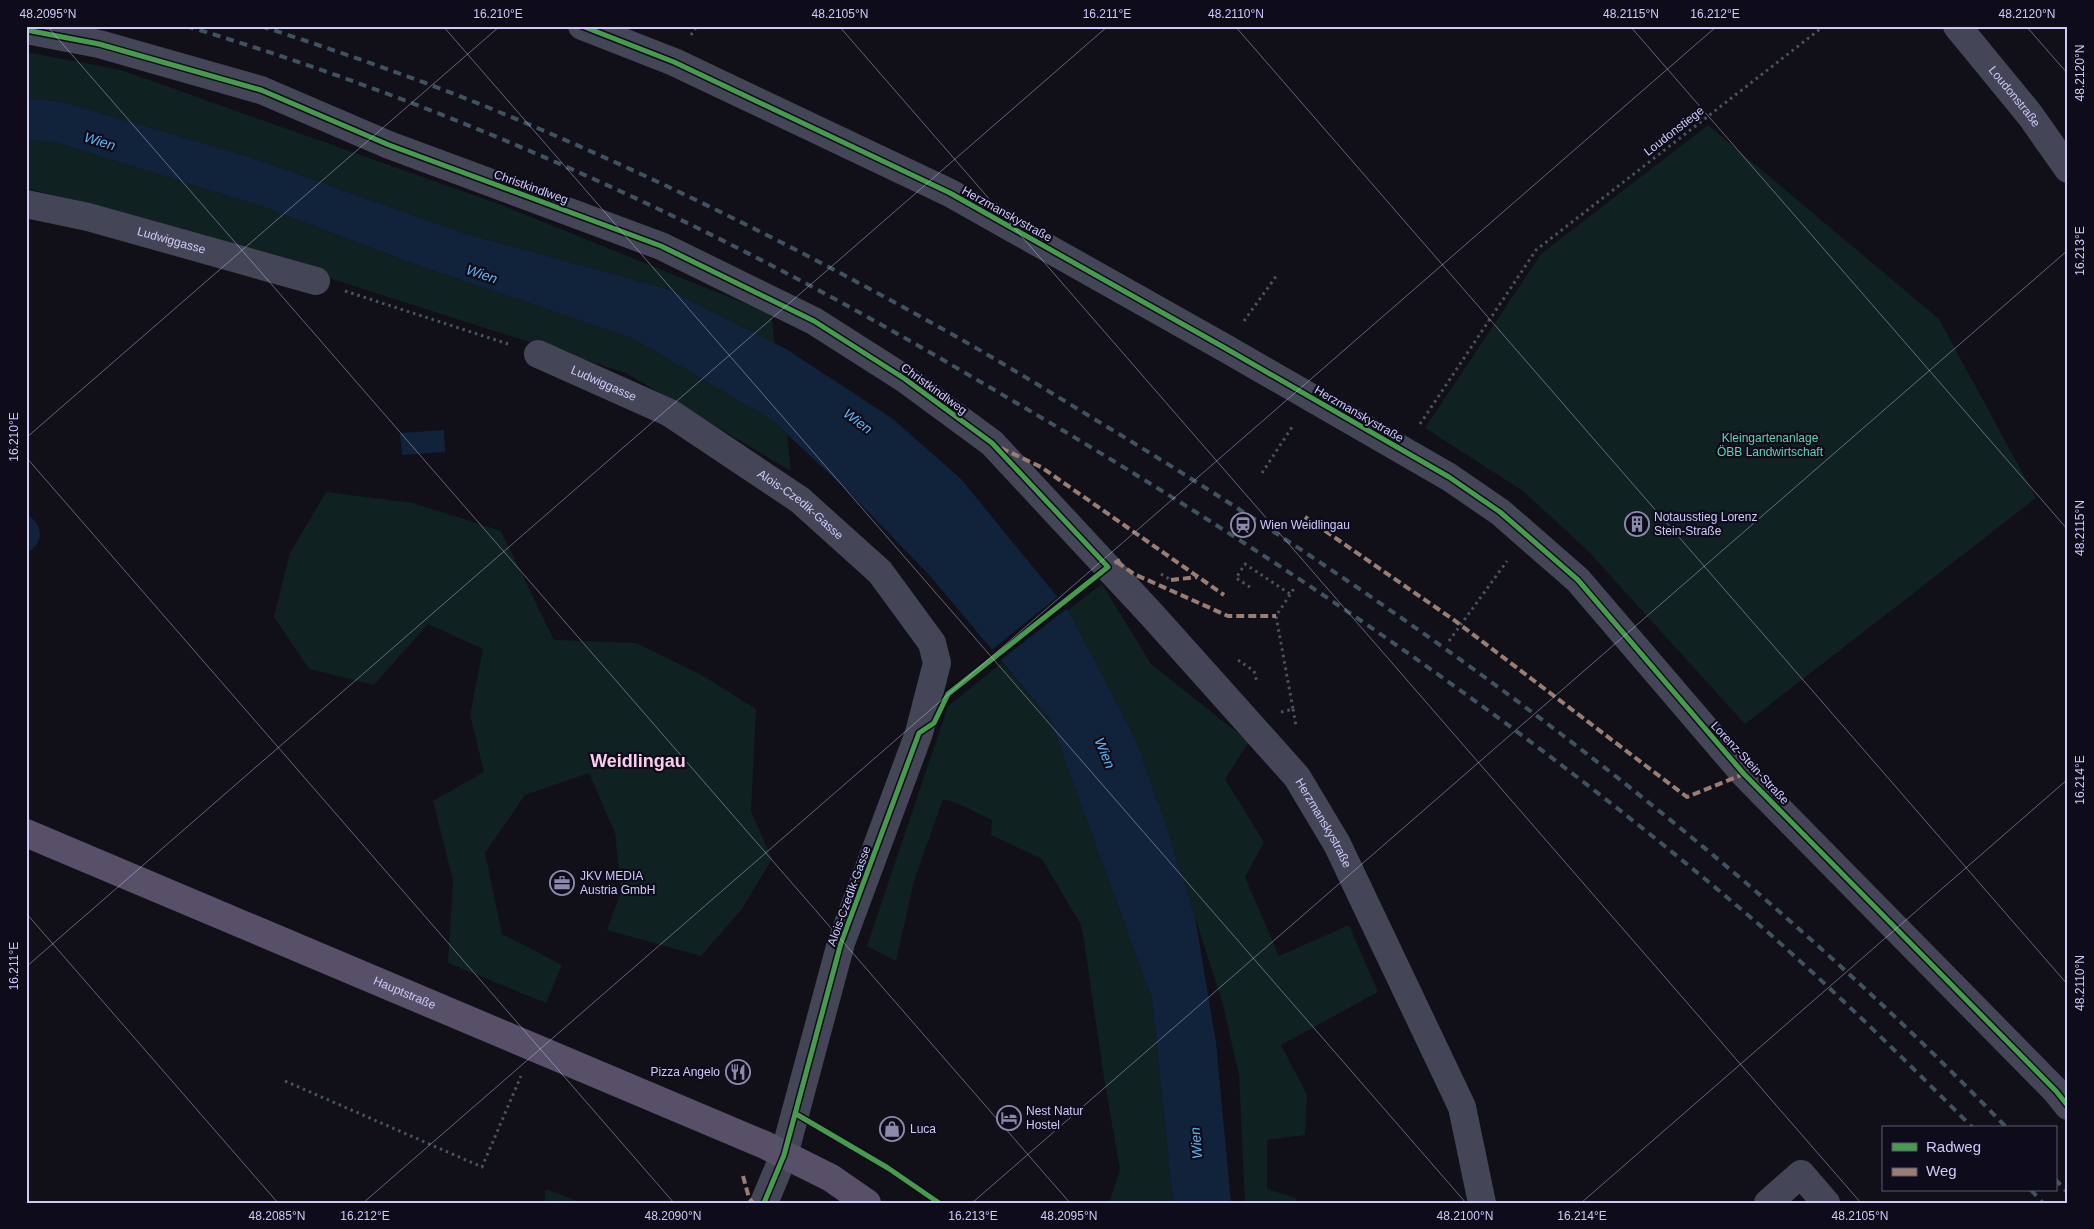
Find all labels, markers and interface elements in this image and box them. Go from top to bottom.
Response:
text: 48.2095°N [20,7,76,21]
text: 16.210°E [473,7,523,21]
text: 48.2105°N [812,7,868,21]
text: 16.211°E [1083,7,1131,21]
text: 48.2110°N [1208,7,1264,21]
text: 48.2115°N [1603,7,1659,21]
text: 16.212°E [1690,7,1740,21]
text: 48.2120°N [1999,7,2055,21]
text: 48.2120°N [2073,45,2087,101]
street label: Loudonstraße [1986,63,2043,130]
street label: Loudonstiege [1641,103,1707,159]
water label: Wien [82,129,118,153]
street label: Christkindlweg [492,167,570,207]
street label: Herzmanskystraße [960,183,1055,245]
street label: Ludwiggasse [136,224,207,257]
text: 16.213°E [2073,226,2087,276]
water label: Wien [464,261,500,287]
street label: Christkindlweg [898,360,970,418]
street label: Ludwiggasse [569,363,639,404]
street label: Herzmanskystraße [1312,383,1406,445]
water label: Wien [840,405,876,437]
text: 16.210°E [7,412,21,462]
park label: Kleingartenanlage ÖBB Landwirtschaft [1717,431,1824,459]
street label: Alois-Czedik-Gasse [755,467,846,543]
text: 48.2115°N [2073,500,2087,556]
place label: Notausstieg Lorenz Stein-Straße [1654,510,1757,538]
building icon: Notausstieg Lorenz Stein-Straße [1624,511,1650,537]
station icon: Wien Weidlingau [1230,512,1256,538]
place label: Wien Weidlingau [1260,518,1350,532]
street label: Lorenz-Stein-Straße [1708,719,1792,808]
water label: Wien [1091,735,1119,771]
district label: Weidlingau [590,751,686,771]
text: 16.214°E [2073,755,2087,805]
street label: Herzmanskystraße [1292,776,1354,870]
street label: Alois-Czedik-Gasse [824,844,874,948]
place label: JKV MEDIA Austria GmbH [580,869,655,897]
office icon: JKV MEDIA Austria GmbH [549,870,575,896]
text: 16.211°E [7,942,21,990]
text: 48.2110°N [2073,955,2087,1011]
street label: Hauptstraße [371,974,438,1012]
restaurant icon: Pizza Angelo [725,1059,751,1085]
place label: Pizza Angelo [651,1065,720,1079]
place label: Nest Natur Hostel [1026,1104,1083,1132]
hotel icon: Nest Natur Hostel [996,1105,1022,1131]
shop icon: Luca [879,1116,905,1142]
place label: Luca [910,1122,936,1136]
water label: Wien [1187,1126,1205,1160]
legend [1882,1126,2056,1192]
text: Radweg [1926,1138,1981,1155]
text: Weg [1926,1162,1957,1179]
text: 48.2085°N [249,1209,305,1223]
text: 16.212°E [340,1209,390,1223]
text: 48.2090°N [645,1209,701,1223]
text: 16.213°E [948,1209,998,1223]
text: 48.2095°N [1041,1209,1097,1223]
text: 48.2100°N [1437,1209,1493,1223]
text: 16.214°E [1557,1209,1607,1223]
text: 48.2105°N [1832,1209,1888,1223]

